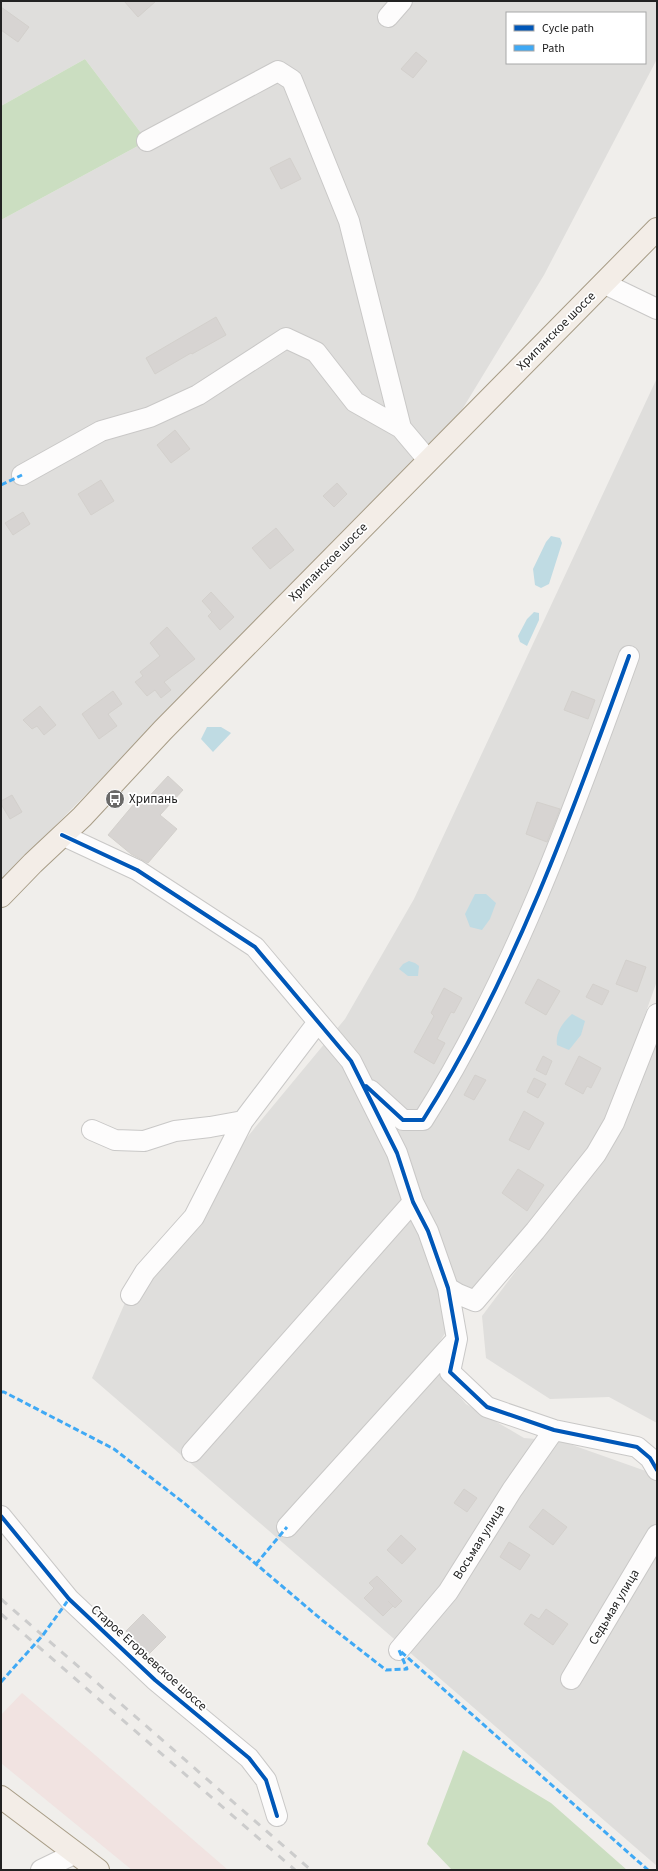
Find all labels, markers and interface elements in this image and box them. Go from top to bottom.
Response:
legend [506,12,646,64]
text: Cycle path [542,20,594,37]
text: Path [542,40,565,57]
street label: Хрипанское шоссе [512,287,600,375]
street label: Хрипанское шоссе [284,518,372,606]
bus stop icon: Хрипань [104,788,126,810]
place label: Хрипань [129,790,178,808]
street label: Восьмая улица [449,1501,509,1583]
street label: Седьмая улица [584,1566,644,1648]
street label: Старое Егорьевское шоссе [87,1601,211,1715]

